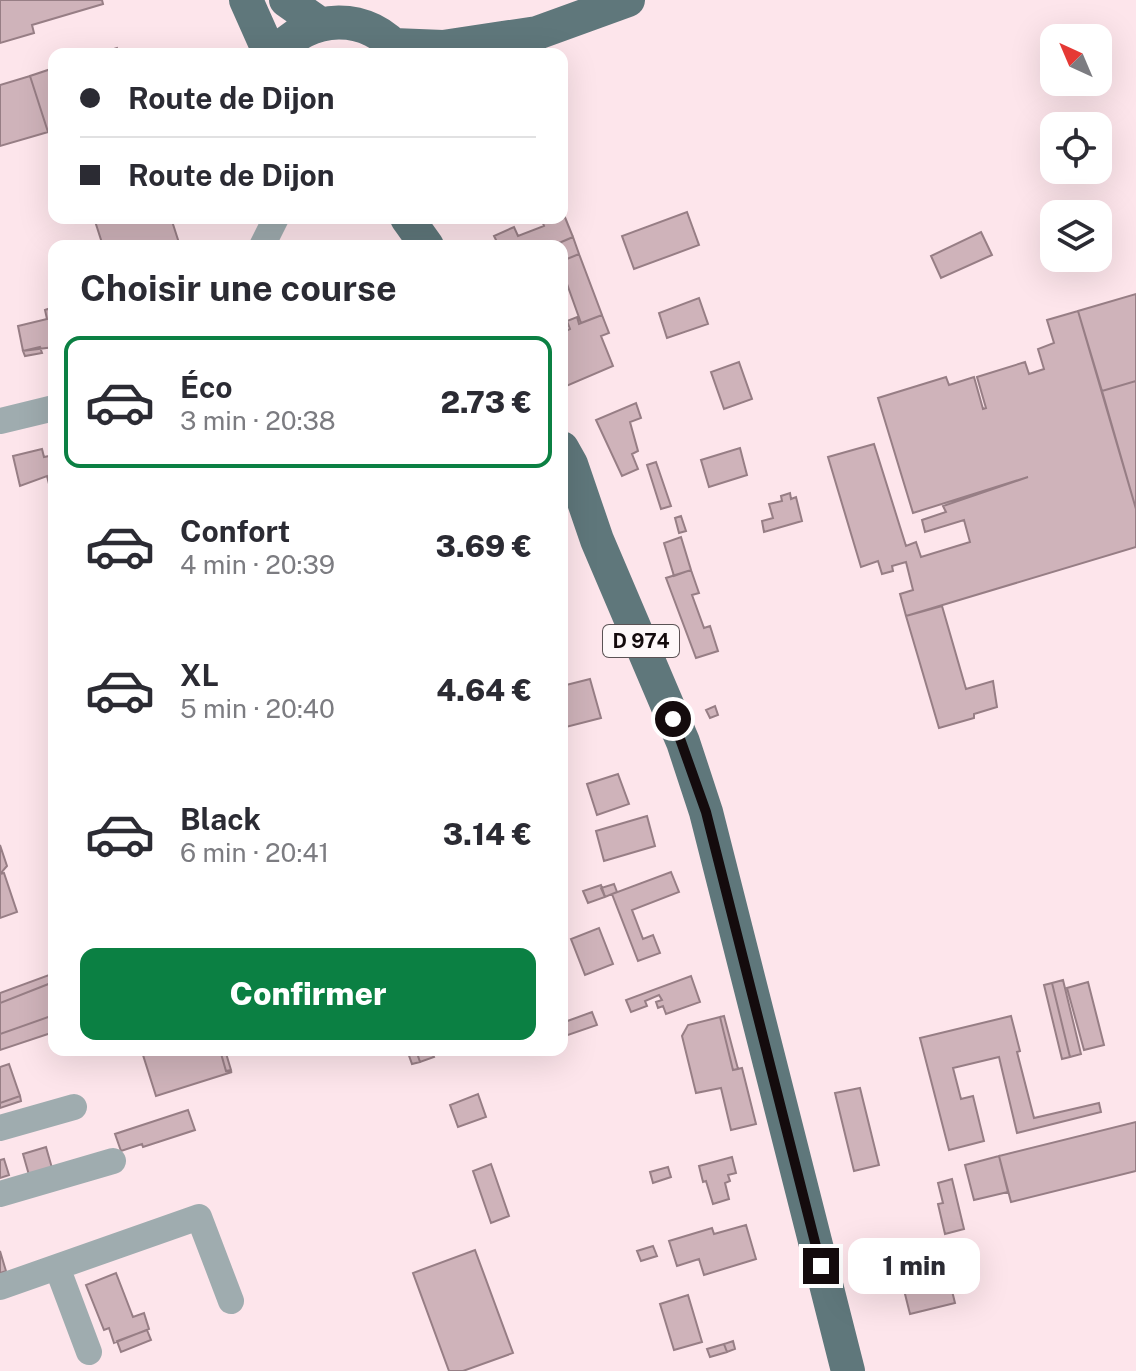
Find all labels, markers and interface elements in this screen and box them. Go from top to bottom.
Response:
north arrow [1040,24,1112,96]
map controls [1040,24,1112,272]
text: Route de Dijon [128,80,335,116]
button: locate [1040,112,1112,184]
text: Route de Dijon [128,157,335,193]
button: layers [1040,200,1112,272]
text: Choisir une course [80,267,397,309]
icon: car [84,366,156,438]
text: Éco [180,369,233,405]
text: 2.73 € [440,384,532,420]
text: 3 min · 20:38 [180,405,336,436]
icon: car [84,510,156,582]
text: Confort [180,513,290,549]
text: 3.69 € [436,528,532,564]
text: 4 min · 20:39 [180,549,335,580]
road number: D 974 [603,625,679,657]
icon: car [84,654,156,726]
text: XL [180,657,219,693]
text: 4.64 € [436,672,532,708]
text: 5 min · 20:40 [180,693,335,724]
route start [655,701,691,737]
icon: car [84,798,156,870]
text: Black [180,801,261,837]
text: 3.14 € [443,816,532,852]
text: 6 min · 20:41 [180,837,329,868]
button: Confirmer [80,948,536,1040]
callout: 1 min [849,1238,981,1294]
route end [803,1248,839,1284]
text: 1 min [882,1250,946,1281]

